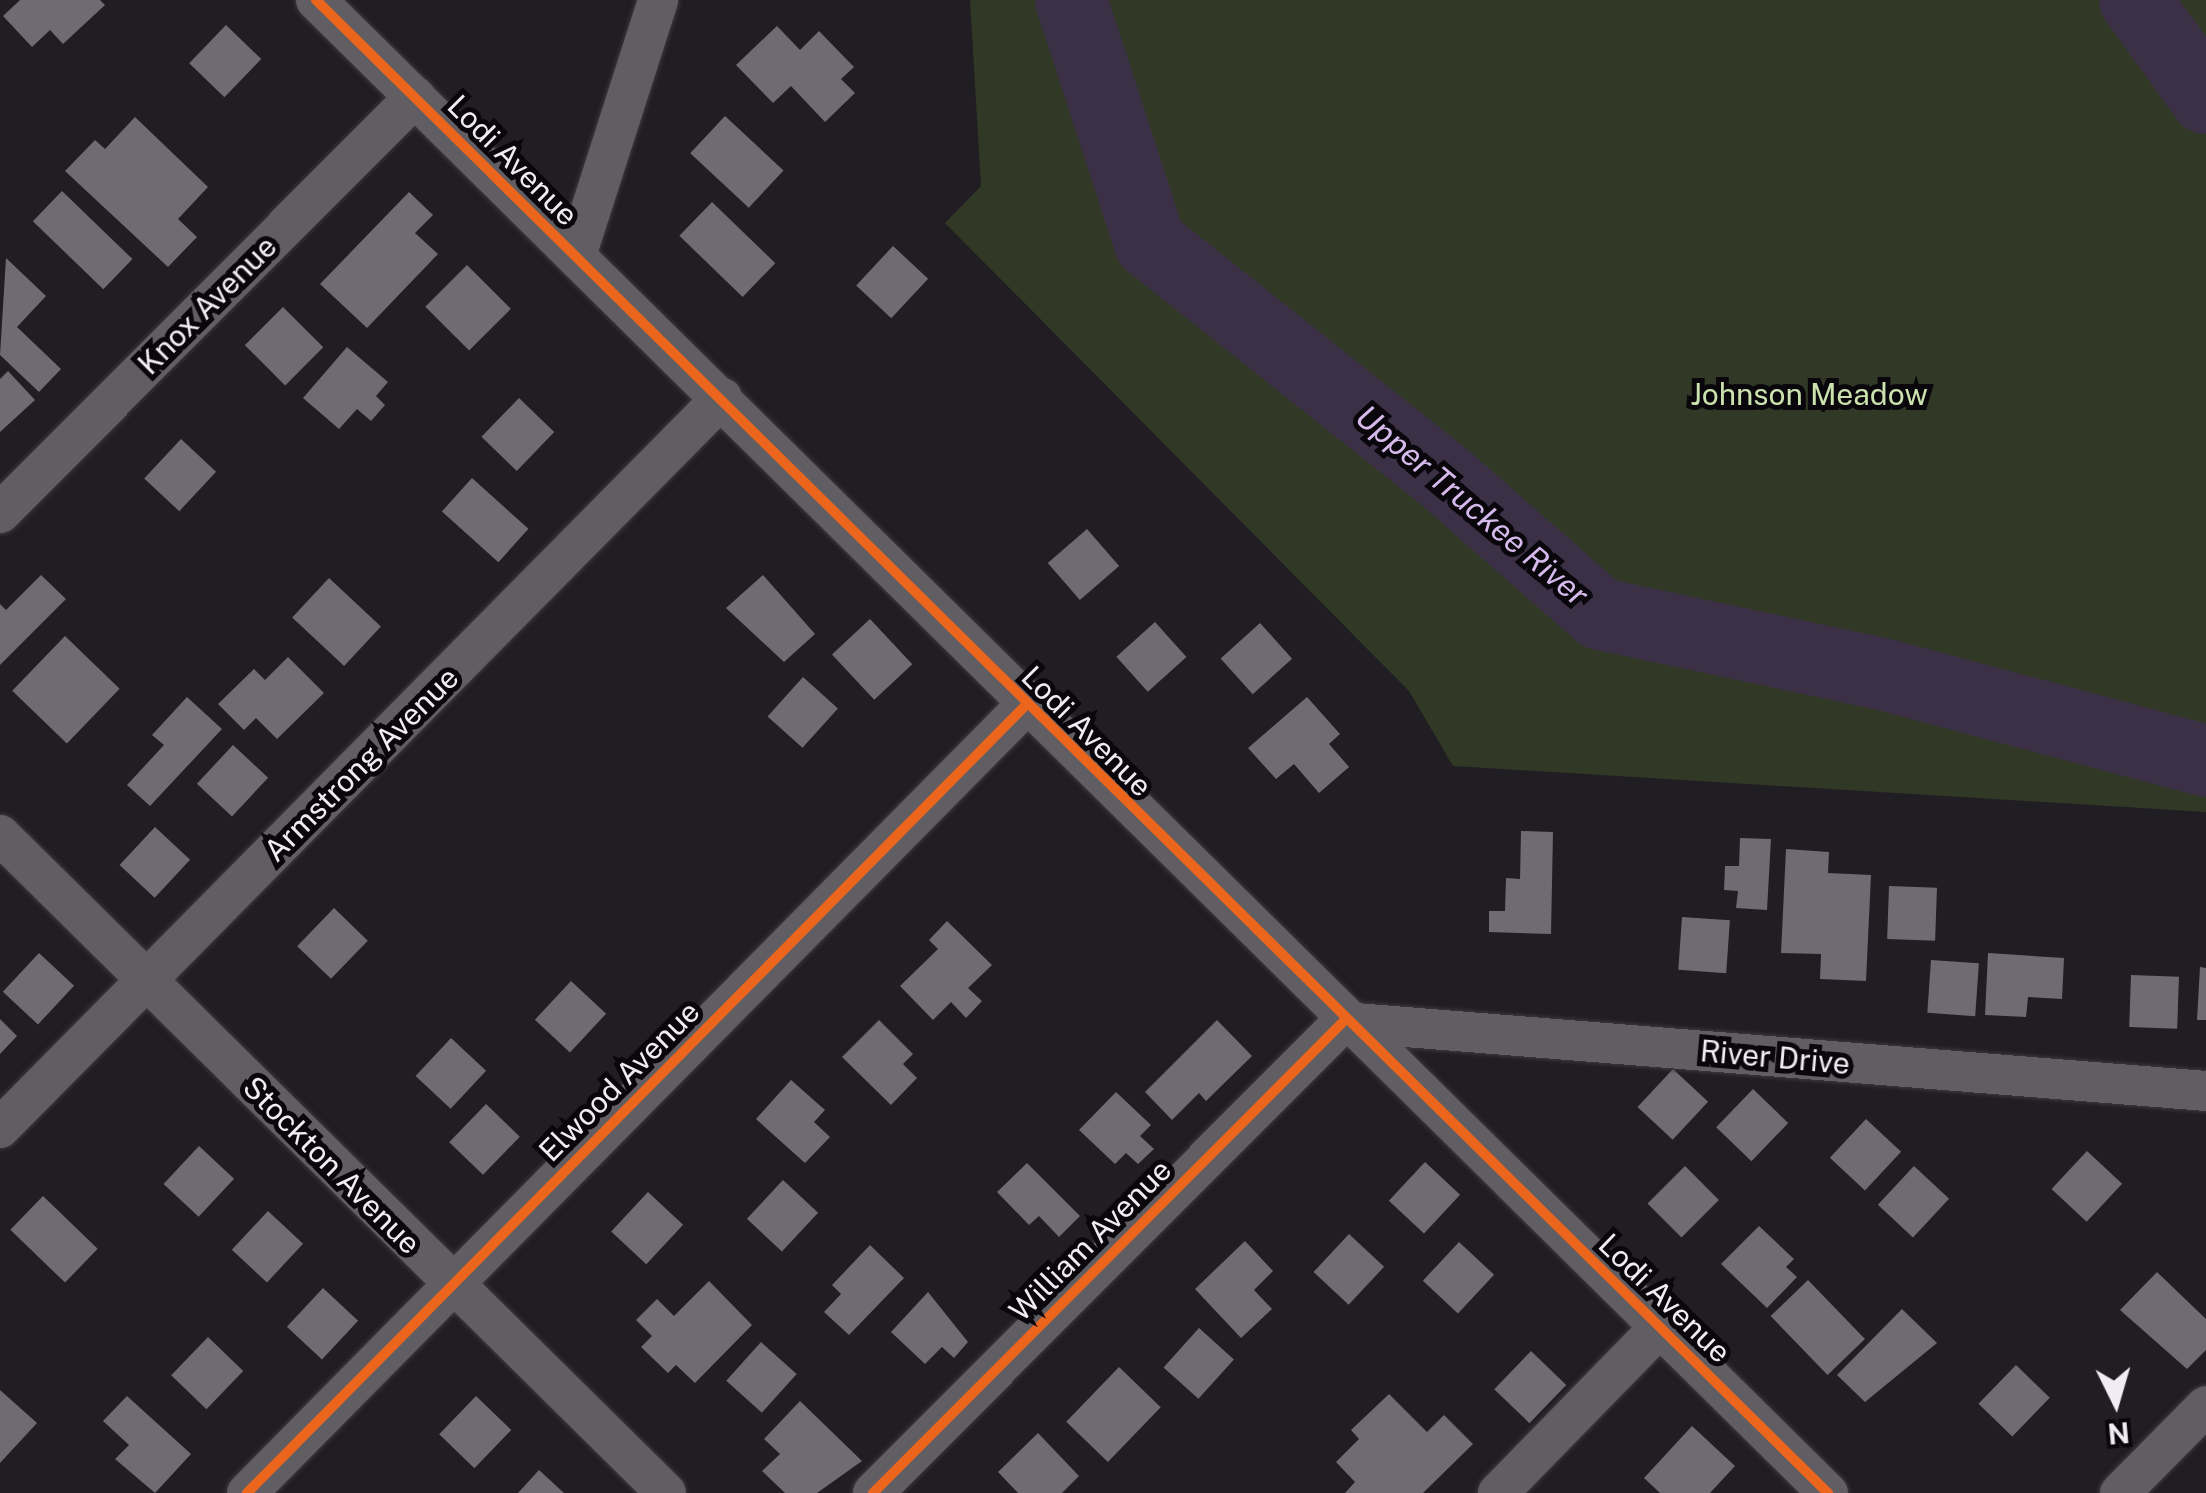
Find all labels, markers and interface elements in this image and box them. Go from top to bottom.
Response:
street label: Lodi Avenue [440,87,586,233]
street label: Knox Avenue [130,228,284,382]
park label: Johnson Meadow [1690,376,1928,412]
water label: Upper Truckee River [1348,398,1596,614]
street label: Lodi Avenue [1014,658,1160,804]
street label: Armstrong Avenue [256,659,466,869]
street label: Elwood Avenue [531,993,707,1169]
street label: River Drive [1699,1033,1851,1081]
street label: Stockton Avenue [236,1069,428,1261]
street label: William Avenue [1002,1152,1178,1328]
street label: Lodi Avenue [1592,1226,1738,1370]
north arrow [2066,1353,2166,1453]
text: N [2106,1416,2131,1451]

